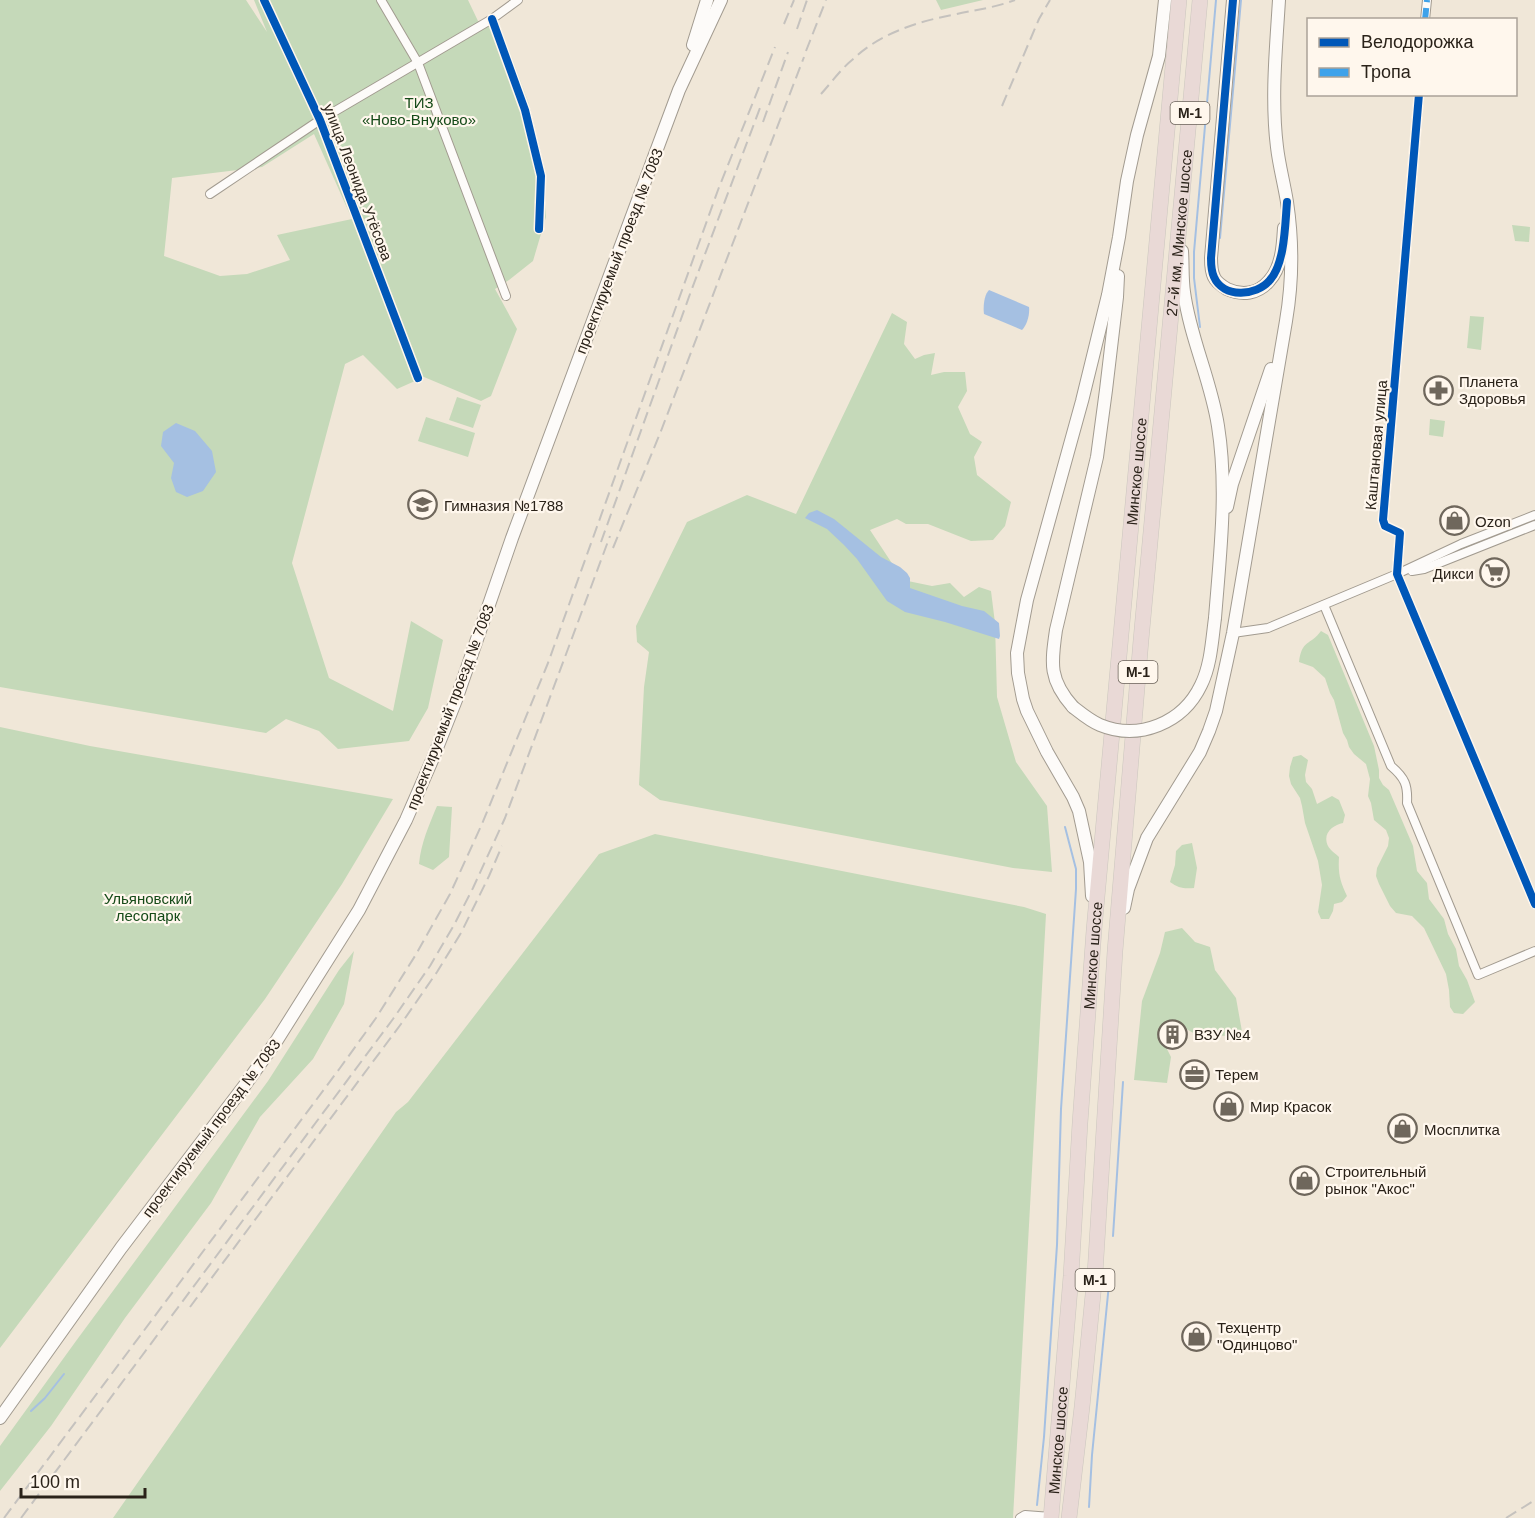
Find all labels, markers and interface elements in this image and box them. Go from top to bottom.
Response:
legend [1307,18,1517,96]
text: Велодорожка [1361,32,1474,52]
text: Тропа [1361,62,1412,82]
park label: ТИЗ «Ново-Внуково» [362,94,476,128]
street label: улица Леонида Утёсова [320,101,396,263]
road number: М-1 [1170,102,1210,124]
street label: проектируемый проезд № 7083 [572,146,666,356]
street label: 27-й км, Минское шоссе [1162,149,1195,317]
place label: Планета Здоровья [1459,373,1526,407]
pharmacy icon: Планета Здоровья [1422,374,1454,406]
street label: Каштановая улица [1362,379,1390,511]
street label: Минское шоссе [1123,417,1149,526]
school or university icon: Гимназия №1788 [407,489,439,521]
place label: Гимназия №1788 [444,497,563,514]
shop icon: Ozon [1438,505,1470,537]
place label: Ozon [1475,513,1511,530]
supermarket icon: Дикси [1479,557,1511,589]
place label: Дикси [1433,565,1474,582]
street label: проектируемый проезд № 7083 [403,602,497,812]
road number: М-1 [1118,661,1158,683]
park label: Ульяновский лесопарк [104,890,192,924]
street label: Минское шоссе [1080,901,1105,1010]
building icon: ВЗУ №4 [1157,1018,1189,1050]
place label: ВЗУ №4 [1194,1026,1251,1043]
street label: проектируемый проезд № 7083 [138,1036,284,1220]
office icon: Терем [1178,1058,1210,1090]
place label: Терем [1215,1066,1259,1083]
shop icon: Мир Красок [1213,1090,1245,1122]
place label: Мир Красок [1250,1098,1332,1115]
shop icon: Мосплитка [1387,1113,1419,1145]
place label: Мосплитка [1424,1121,1501,1138]
place label: Строительный рынок "Акос" [1325,1163,1426,1197]
shop icon: Строительный рынок "Акос" [1288,1164,1320,1196]
road number: М-1 [1076,1269,1114,1291]
place label: Техцентр "Одинцово" [1217,1319,1297,1353]
shop icon: Техцентр "Одинцово" [1180,1320,1212,1352]
street label: Минское шоссе [1045,1386,1070,1495]
scale bar [21,1461,146,1499]
text: 100 m [30,1472,80,1492]

